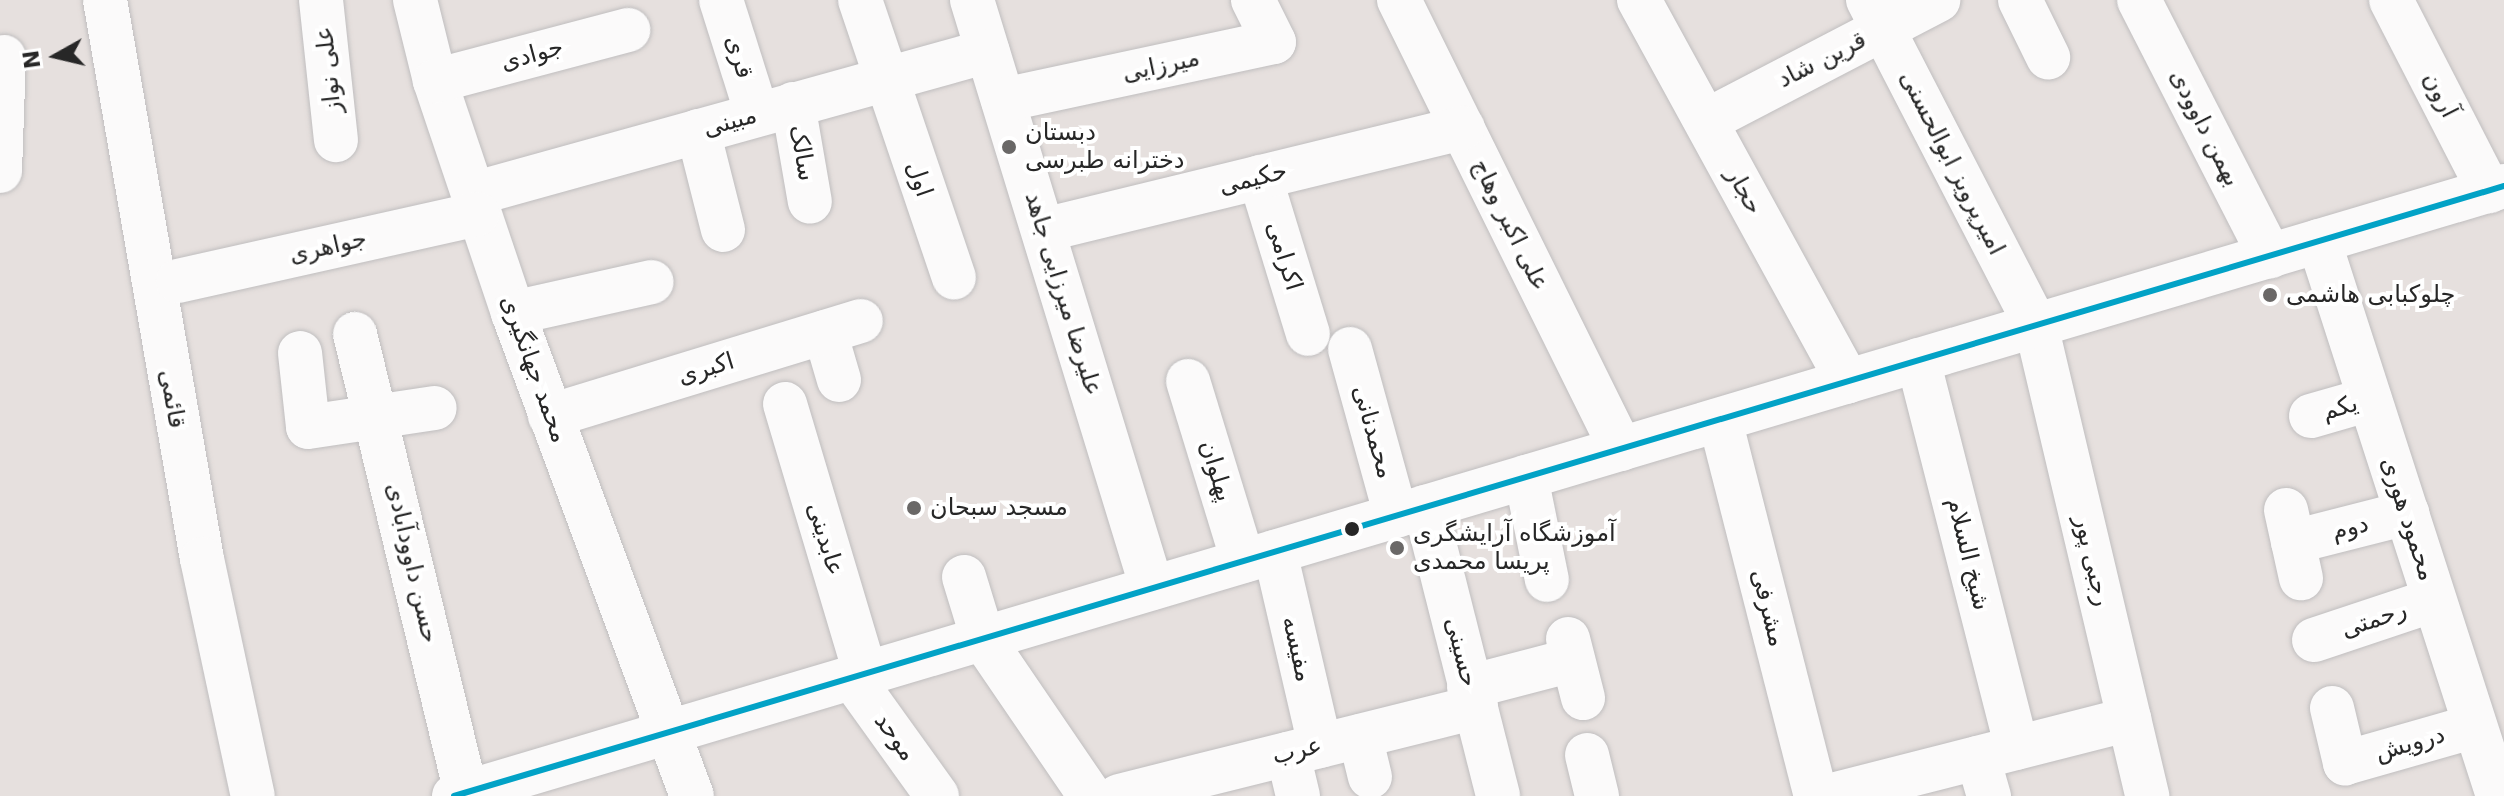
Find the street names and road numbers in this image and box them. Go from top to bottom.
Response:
street label: علی نواز [310,25,348,115]
street label: قرین شاد [1773,26,1871,94]
street label: قری [719,32,759,82]
street label: جوادی [498,33,566,77]
street label: میرزایی [1120,44,1202,88]
street label: بهمن داوودی [2163,65,2247,191]
street label: امیرپرویز ابوالحسنی [1893,66,2011,260]
street label: آرون [2416,67,2464,123]
street label: مبینی [700,101,760,143]
street label: سالک [783,123,821,183]
street label: علی اکبر وهاج [1466,154,1554,296]
street label: اول [900,157,938,201]
street label: حکیمی [1216,157,1290,201]
street label: حجار [1719,162,1769,220]
street label: علیرضا میرزایی جاهد [1018,189,1108,399]
street label: اکرامی [1260,218,1308,294]
street label: جواهری [286,224,370,270]
street label: محمد جهانگیری [494,291,574,447]
street label: اکبری [674,347,738,391]
street label: قائمی [153,367,191,431]
street label: محمدنانی [1346,382,1400,482]
street label: یکم [2319,389,2361,427]
street label: پهلوان [1193,437,1239,505]
street label: محمود هوری [2374,454,2442,584]
street label: حسن داوودآبادی [380,480,444,646]
street label: شیخ السلام [1940,495,1996,613]
street label: عابدینی [800,499,850,579]
street label: دوم [2328,509,2372,547]
street label: رجبی پور [2068,513,2116,609]
street label: مشرفی [1744,566,1792,650]
street label: رحمتی [2337,595,2411,645]
street label: مفیسه [1275,613,1319,685]
street label: حسینی [1438,614,1484,690]
street label: موحد [868,707,922,767]
street label: درویش [2372,720,2448,768]
street label: عرب [1269,731,1325,771]

